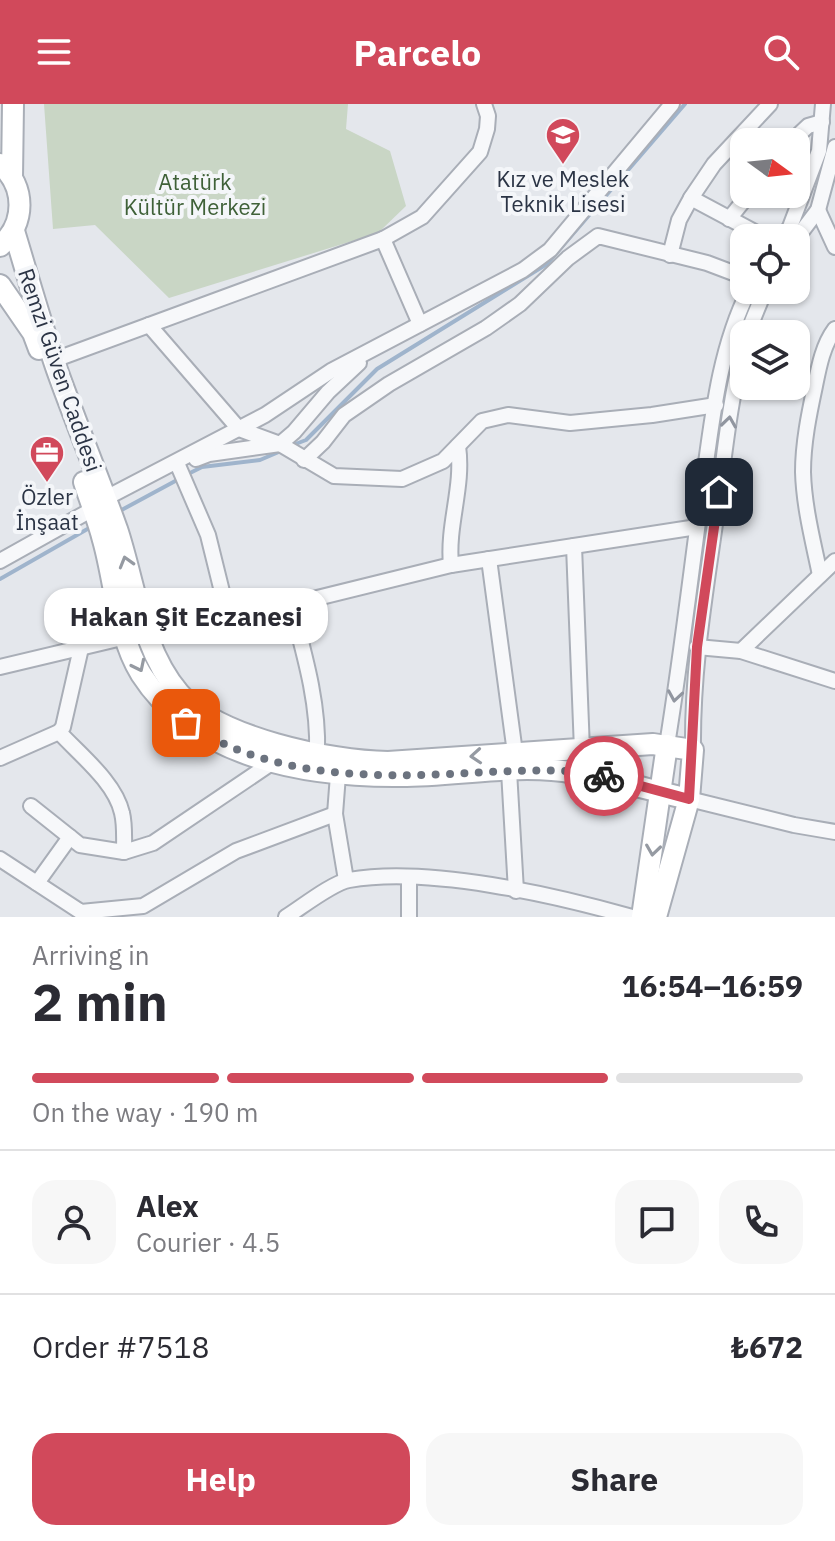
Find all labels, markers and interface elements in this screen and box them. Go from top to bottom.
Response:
text: Parcelo [354,29,481,76]
icon: menu [32,30,76,74]
icon: search [759,30,803,74]
school or university icon: Kız ve Meslek Teknik Lisesi [544,116,582,166]
north arrow [730,128,810,208]
map controls [730,128,810,400]
place label: Kız ve Meslek Teknik Lisesi [497,164,630,218]
park label: Atatürk Kültür Merkezi [124,167,266,221]
button: locate [730,224,810,304]
street label: Remzi Güven Caddesi [12,264,109,475]
button: layers [730,320,810,400]
one-way arrow [720,415,737,429]
office icon: Özler İnşaat [28,434,66,484]
pin [685,458,753,526]
icon: home [697,470,741,514]
place label: Özler İnşaat [15,482,79,536]
one-way arrow [119,556,135,570]
callout: Hakan Şit Eczanesi [44,587,328,643]
text: Hakan Şit Eczanesi [70,599,302,633]
one-way arrow [129,658,145,672]
pin [152,689,220,757]
one-way arrow [667,689,684,703]
icon: bag [164,701,208,745]
courier [564,736,644,816]
one-way arrow [469,747,482,764]
icon: bike [582,754,626,798]
one-way arrow [645,843,662,857]
text: Arriving in [32,938,149,972]
text: 16:54–16:59 [622,966,803,1005]
text: 2 min [32,968,168,1035]
text: On the way · 190 m [32,1095,258,1129]
button: person [32,1180,116,1264]
button: chat [615,1180,699,1264]
button: phone [719,1180,803,1264]
text: Alex [136,1186,199,1225]
text: Courier · 4.5 [136,1225,280,1259]
text: Order #7518 [32,1327,209,1366]
text: ₺672 [731,1327,803,1366]
button: Help [32,1433,410,1525]
button: Share [426,1433,803,1525]

